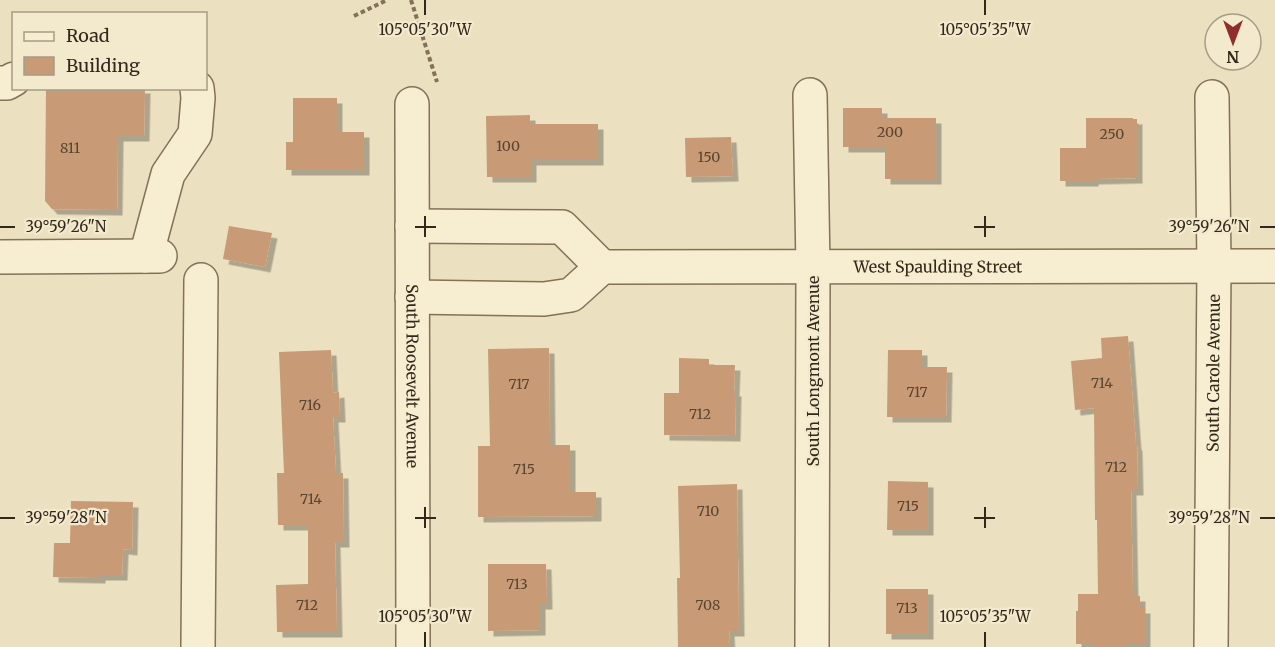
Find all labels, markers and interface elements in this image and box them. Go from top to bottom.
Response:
legend [12,12,207,90]
north arrow [1203,12,1263,72]
text: 105°05'30"W [378,20,473,39]
text: 105°05'35"W [939,20,1032,39]
text: Road [66,24,110,47]
text: N [1226,47,1239,67]
text: Building [66,54,140,77]
house number: 200 [877,123,903,141]
house number: 250 [1100,125,1124,143]
house number: 100 [496,137,520,155]
house number: 811 [60,139,80,157]
house number: 150 [698,148,720,166]
text: 39°59'26"N [26,217,107,236]
text: 39°59'26"N [1169,217,1250,236]
street label: West Spaulding Street [852,256,1023,277]
street label: South Longmont Avenue [803,276,823,466]
street label: South Roosevelt Avenue [402,284,423,468]
street label: South Carole Avenue [1203,294,1224,452]
house number: 714 [1091,374,1113,392]
house number: 717 [508,375,530,393]
house number: 717 [906,383,928,401]
house number: 716 [299,396,321,414]
house number: 712 [689,405,711,423]
house number: 712 [1105,458,1127,476]
house number: 715 [513,460,535,478]
house number: 714 [300,490,322,508]
house number: 715 [897,497,919,515]
house number: 710 [697,502,719,520]
text: 39°59'28"N [25,508,107,527]
text: 39°59'28"N [1168,508,1250,527]
house number: 713 [506,575,528,593]
house number: 712 [296,596,318,614]
house number: 708 [696,596,720,614]
house number: 713 [896,599,918,617]
text: 105°05'30"W [378,607,473,626]
text: 105°05'35"W [939,607,1032,626]

